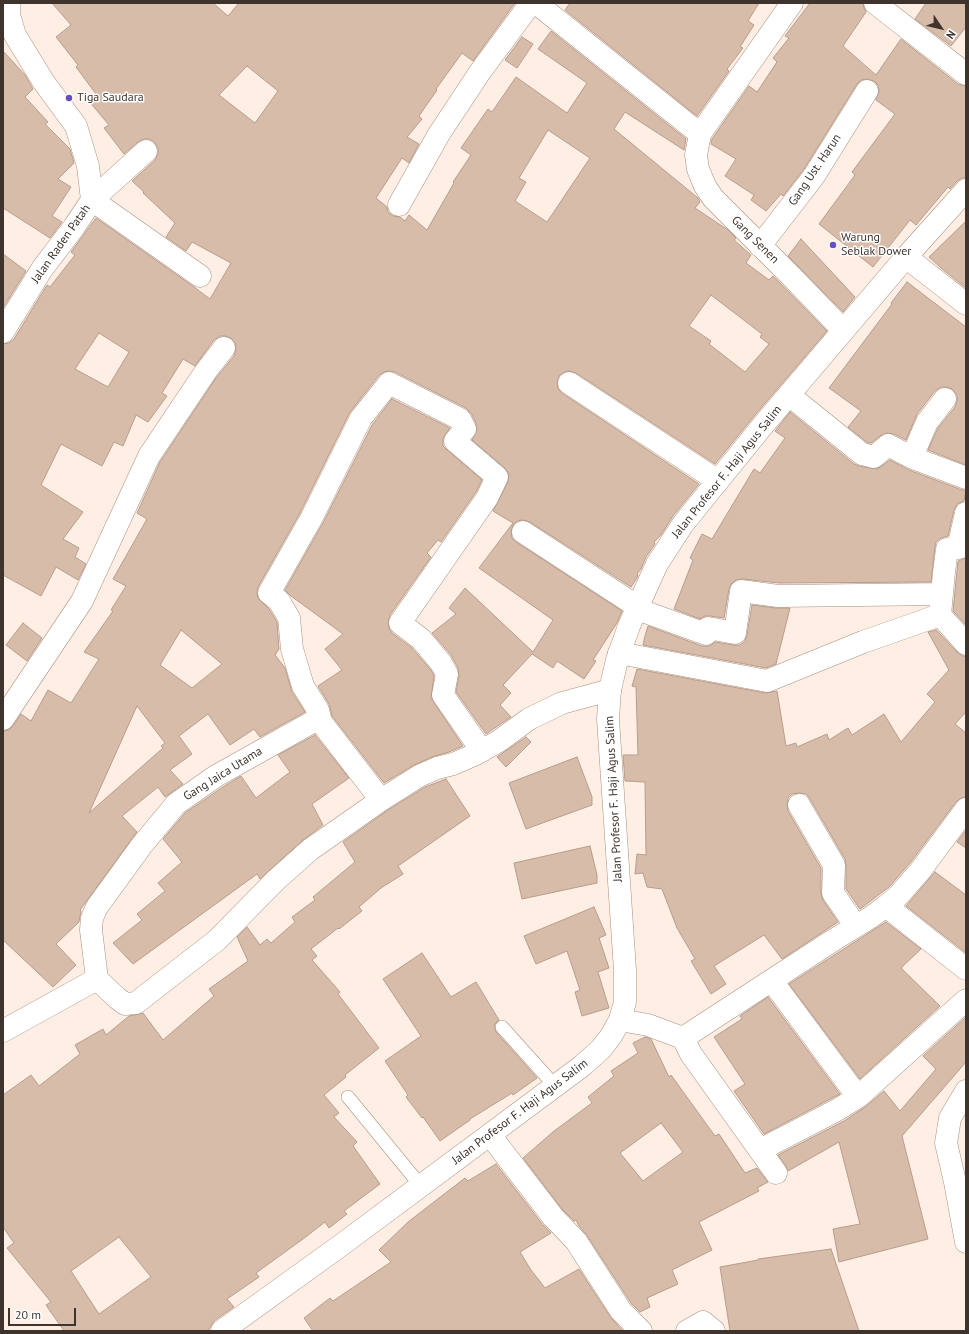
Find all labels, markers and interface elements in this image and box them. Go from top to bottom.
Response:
north arrow [921,8,961,48]
text: N [943,28,959,42]
place label: Tiga Saudara [77,91,144,105]
marker: Tiga Saudara [64,93,74,103]
street label: Gang Ust. Harun [786,131,844,209]
street label: Jalan Raden Patah [28,202,94,286]
street label: Gang Senen [728,213,782,267]
place label: Warung Seblak Dower [841,231,911,259]
marker: Warung Seblak Dower [828,240,838,250]
street label: Jalan Profesor F. Haji Agus Salim [669,403,785,541]
street label: Jalan Profesor F. Haji Agus Salim [602,716,626,882]
street label: Gang Jaica Utama [181,744,265,804]
street label: Jalan Profesor F. Haji Agus Salim [449,1056,591,1168]
scale bar [10,1300,78,1326]
text: 20 m [15,1307,41,1322]

